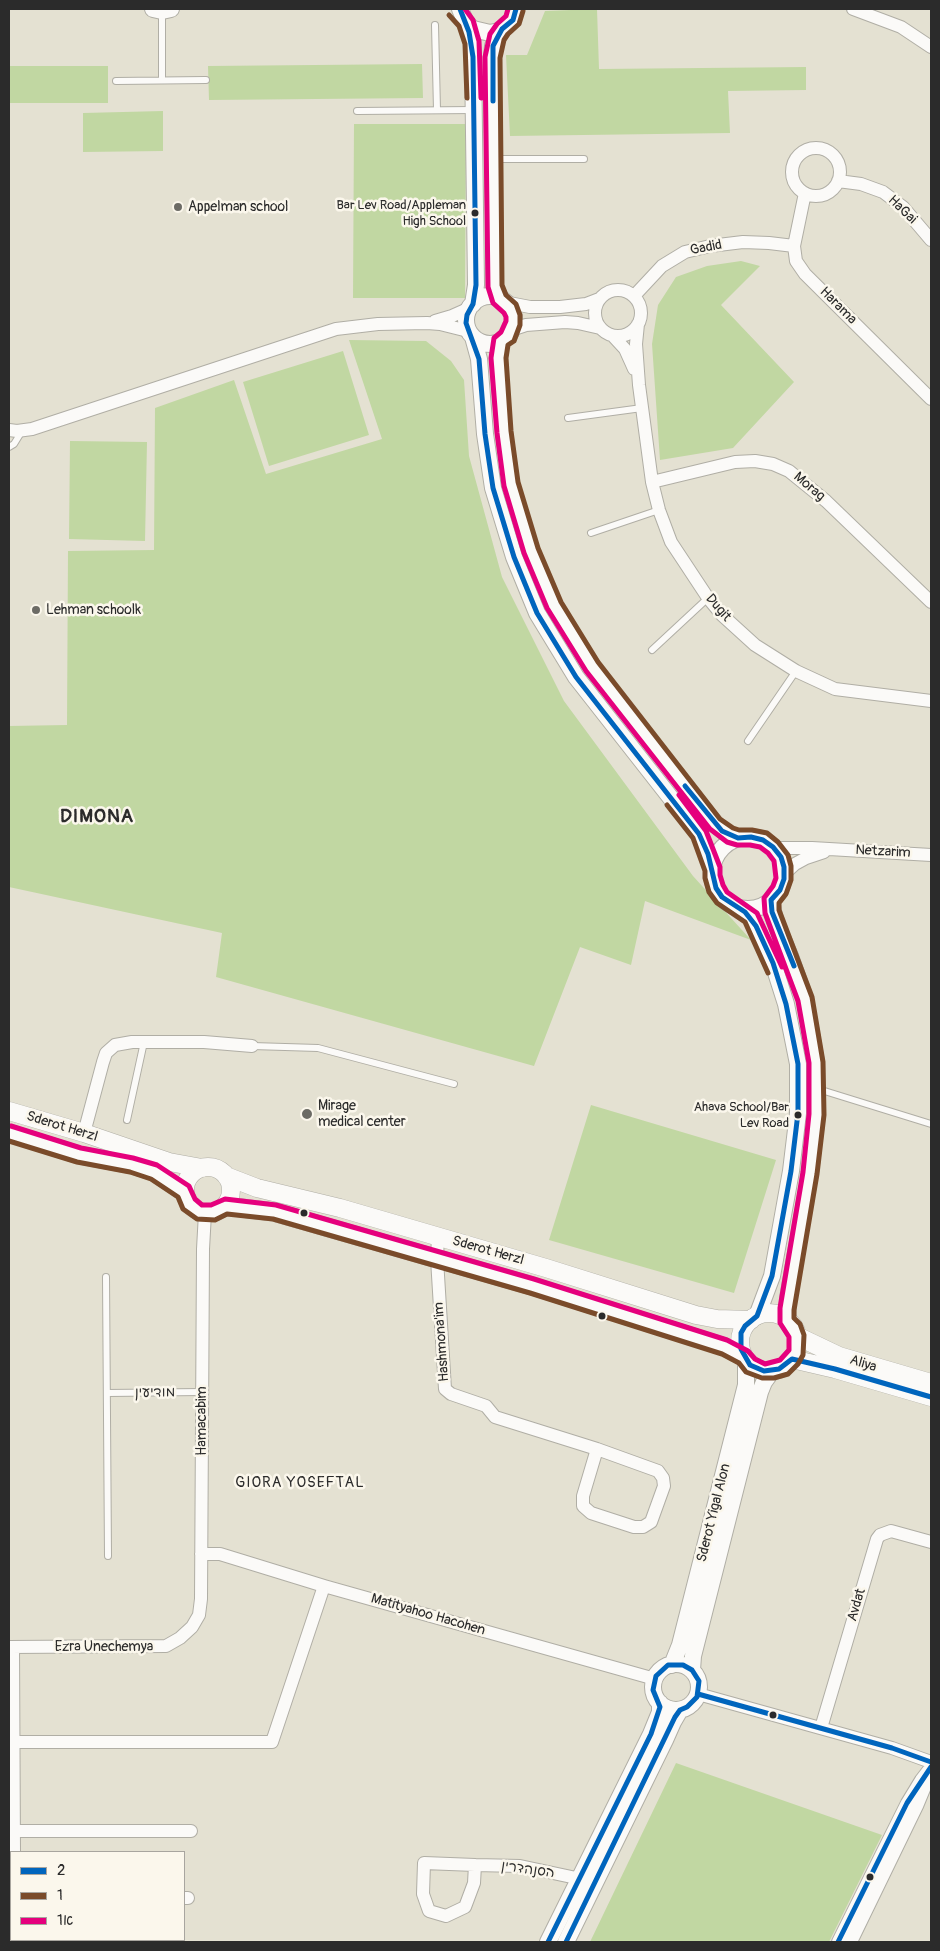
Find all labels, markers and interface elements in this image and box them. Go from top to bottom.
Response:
street label: HaGai [884,192,920,228]
place label: Bar Lev Road/Appleman High School [336,198,466,229]
place label: Appelman school [188,199,288,215]
marker: Appelman school [172,201,184,213]
marker: Bar Lev Road/Appleman High School [470,208,480,218]
street label: Gadid [689,237,723,259]
street label: Harama [816,284,860,328]
street label: Morag [790,469,828,505]
street label: Dugit [702,591,734,625]
place label: Lehman schoolk [46,602,141,618]
marker: Lehman schoolk [30,604,42,616]
district label: DIMONA [59,806,135,828]
street label: Netzarim [855,842,911,862]
place label: Mirage medical center [318,1098,406,1130]
place label: Ahava School/Bar Lev Road [694,1100,789,1131]
marker: Mirage medical center [300,1107,314,1121]
street label: Sderot Herzl [24,1108,100,1146]
marker: Ahava School/Bar Lev Road [793,1110,803,1120]
unlabelled marker [299,1208,309,1218]
street label: Sderot Herzl [450,1233,526,1269]
street label: Hashmona'im [431,1302,453,1382]
unlabelled marker [597,1311,607,1321]
street label: Aliya [847,1352,879,1376]
street label: מודיעין [135,1384,175,1402]
street label: Hamacabim [194,1386,210,1456]
street label: Sderot Yigal Alon [694,1462,734,1564]
district label: GIORA YOSEFTAL [234,1474,366,1492]
street label: Avdat [844,1587,870,1623]
street label: Matityahoo Hacohen [369,1591,487,1639]
street label: Ezra Unechemya [55,1639,153,1655]
unlabelled marker [768,1710,778,1720]
legend [10,1851,185,1941]
street label: הסנהדרין [500,1858,556,1882]
text: 2 [57,1861,65,1880]
unlabelled marker [865,1872,875,1882]
text: 1 [57,1886,63,1905]
text: 1א [57,1911,73,1930]

